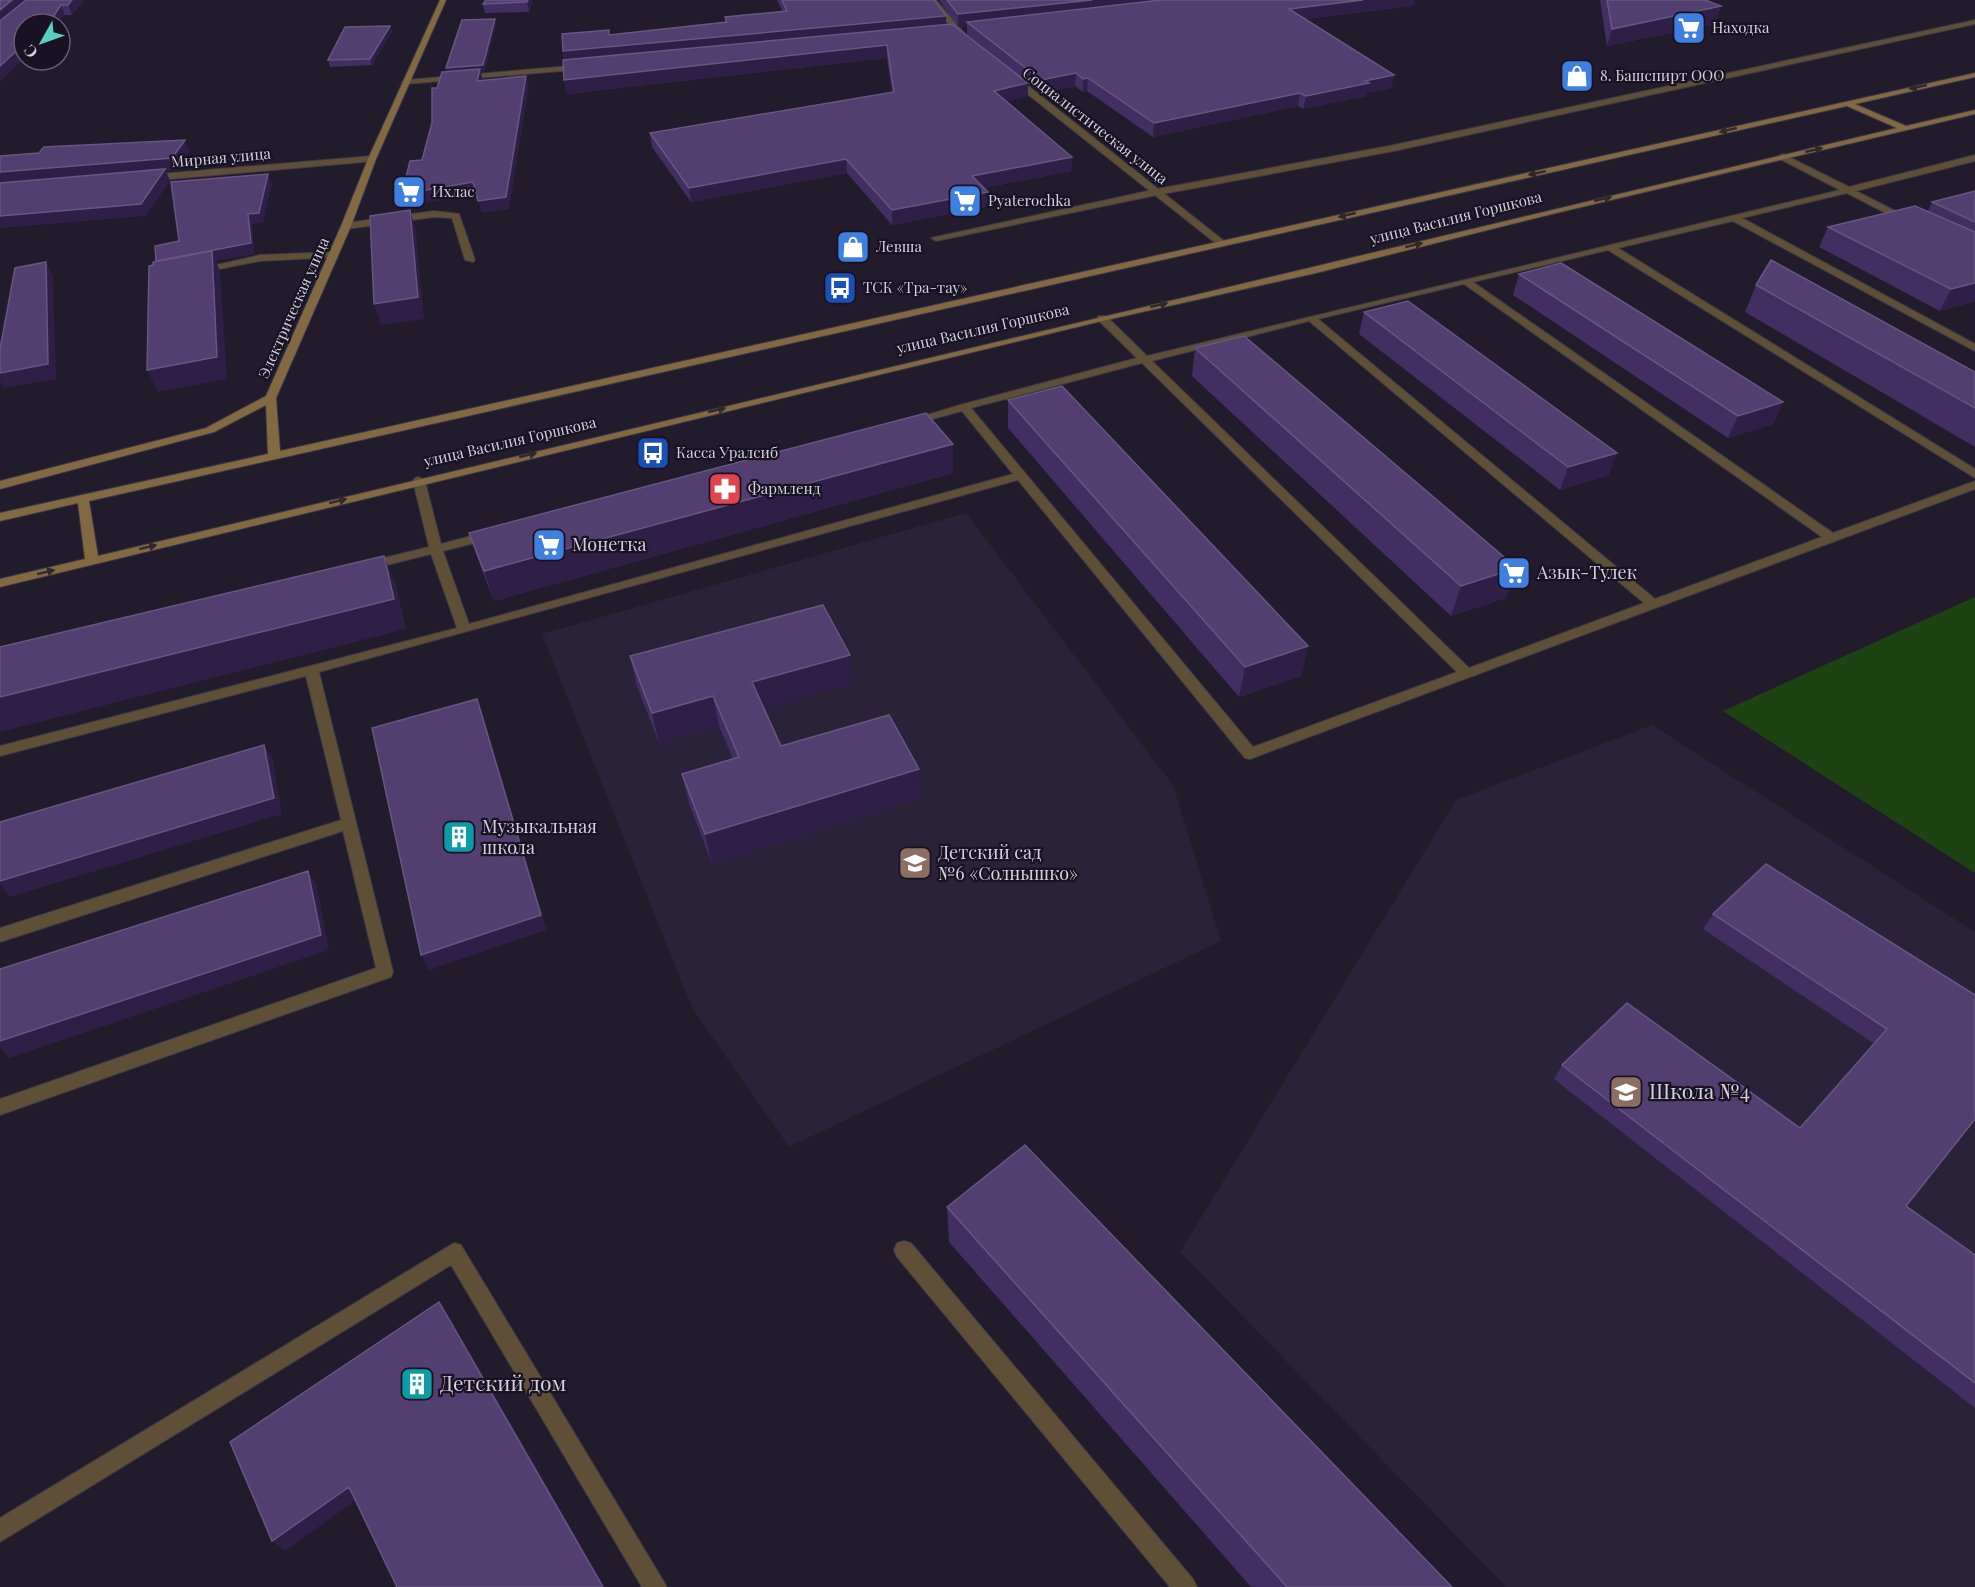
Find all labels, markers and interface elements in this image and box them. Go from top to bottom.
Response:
supermarket icon: Находка [1671,10,1707,46]
north arrow [12,12,72,72]
place label: Находка [1712,17,1770,37]
text: С [18,41,42,63]
shop icon: 8. Башспирт ООО [1559,58,1595,94]
street label: Социалистическая улица [1019,62,1173,189]
place label: 8. Башспирт ООО [1600,65,1724,85]
one-way arrow [1909,83,1927,93]
one-way arrow [1718,125,1737,135]
street label: Мирная улица [170,143,272,171]
one-way arrow [1804,145,1823,154]
one-way arrow [1528,168,1547,178]
supermarket icon: Ихлас [391,174,427,210]
place label: Ихлас [432,181,475,201]
supermarket icon: Pyaterochka [947,183,983,219]
street label: улица Василия Горшкова [1367,186,1544,248]
place label: Pyaterochka [988,190,1071,210]
one-way arrow [1594,194,1612,204]
one-way arrow [1338,210,1356,220]
shop icon: Левша [835,229,871,265]
street label: Электрическая улица [253,233,333,381]
place label: Левша [875,236,922,256]
one-way arrow [1405,240,1423,250]
bus stop icon: ТСК «Тра-тау» [822,270,858,306]
place label: ТСК «Тра-тау» [863,277,968,297]
street label: улица Василия Горшкова [894,298,1071,358]
one-way arrow [1150,300,1169,310]
one-way arrow [708,404,726,414]
street label: улица Василия Горшкова [421,411,598,471]
bus stop icon: Касса Уралсиб [635,435,671,471]
place label: Касса Уралсиб [676,442,778,462]
one-way arrow [518,450,537,460]
pharmacy icon: Фармленд [707,471,743,507]
place label: Фармленд [748,478,821,498]
one-way arrow [329,495,347,505]
supermarket icon: Монетка [531,527,567,563]
place label: Монетка [572,532,647,556]
one-way arrow [139,541,158,551]
supermarket icon: Азык-Тулек [1496,555,1532,591]
place label: Азык-Тулек [1536,560,1637,584]
one-way arrow [37,566,55,576]
place label: Музыкальная школа [482,814,597,859]
building icon: Музыкальная школа [441,819,477,855]
place label: Детский сад №6 «Солнышко» [938,840,1078,885]
school or university icon: Детский сад №6 «Солнышко» [897,845,933,881]
school or university icon: Школа №4 [1608,1074,1644,1110]
place label: Школа №4 [1649,1076,1750,1104]
building icon: Детский дом [399,1366,435,1402]
place label: Детский дом [440,1368,566,1396]

